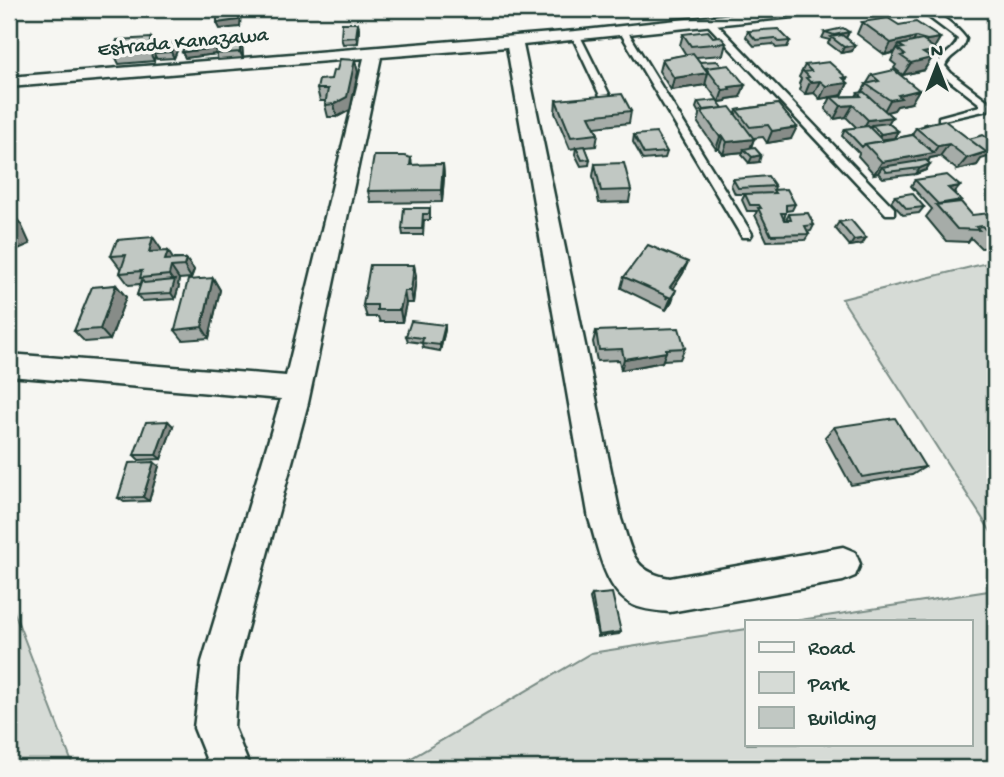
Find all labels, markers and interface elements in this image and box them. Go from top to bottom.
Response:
street label: Estrada Kanazawa [97,24,271,64]
north arrow [902,32,972,102]
text: N [931,41,943,64]
legend [745,620,972,746]
text: Road [808,638,856,663]
text: Park [807,674,851,699]
text: Building [807,708,877,733]

